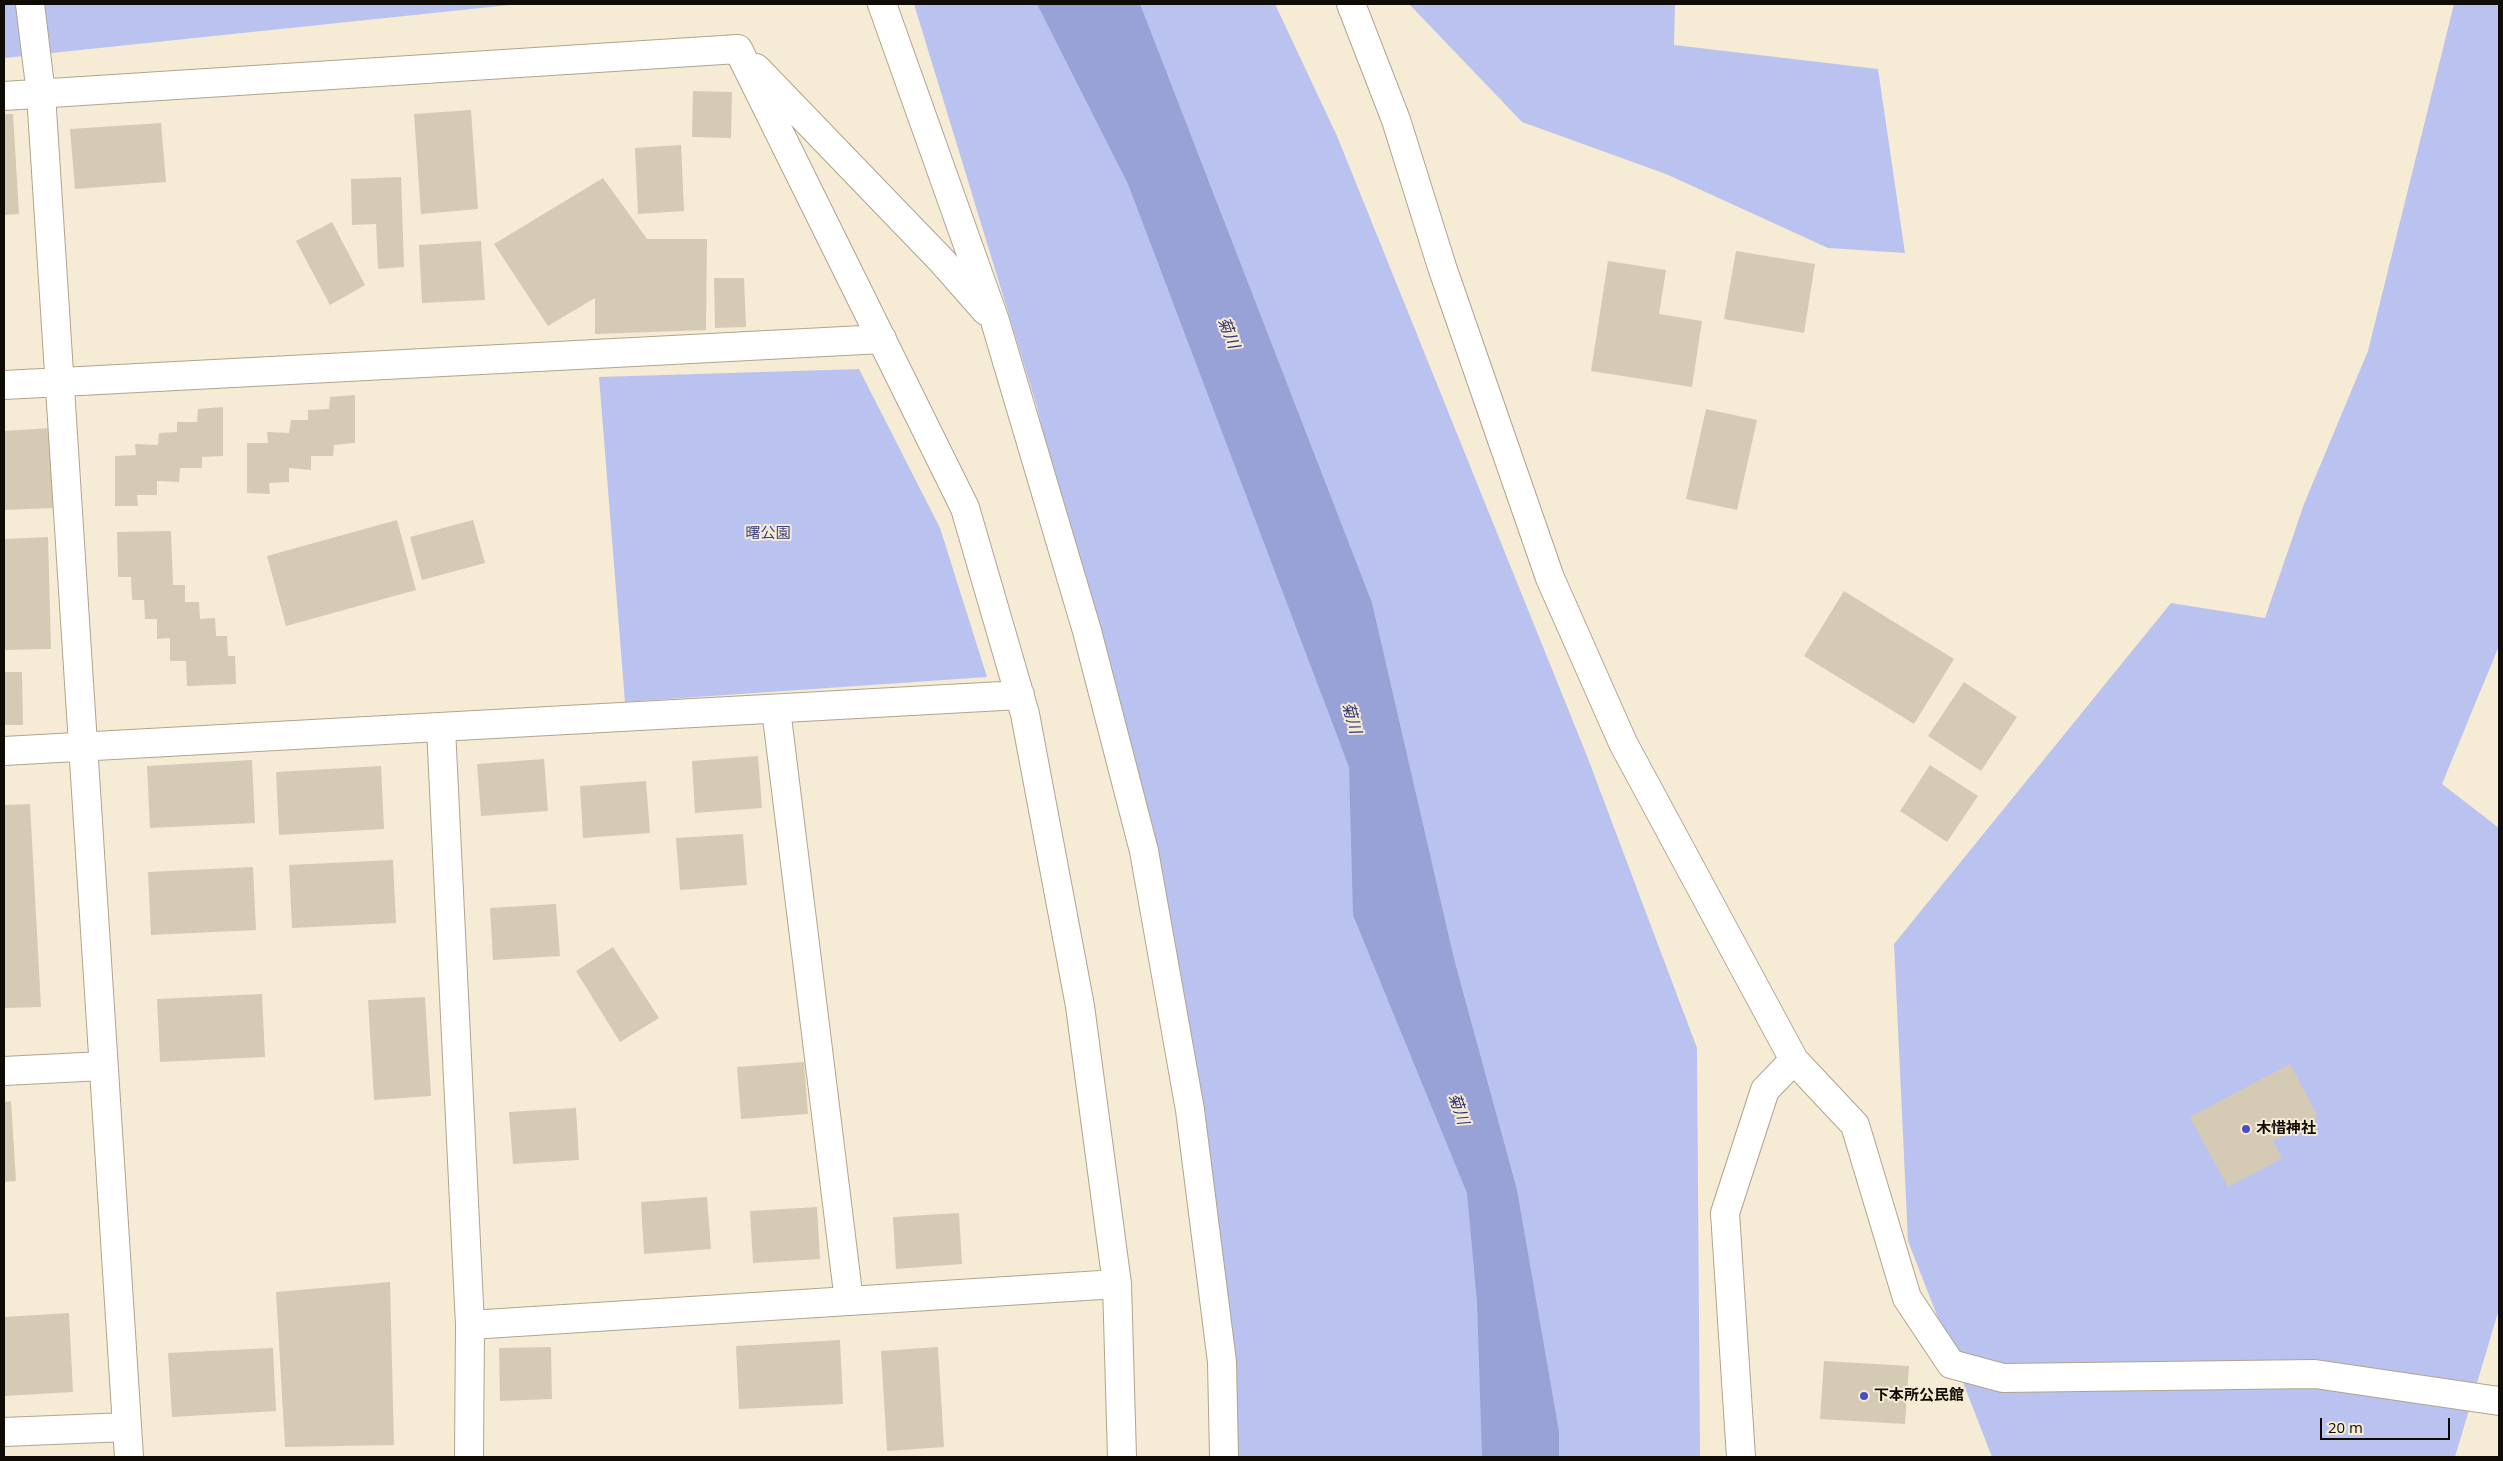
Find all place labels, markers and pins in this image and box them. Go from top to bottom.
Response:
place label: 木惜神社 [2256,1120,2316,1138]
marker: 木惜神社 [2240,1123,2252,1135]
place label: 下本所公民館 [1874,1387,1964,1405]
marker: 下本所公民館 [1858,1390,1870,1402]

